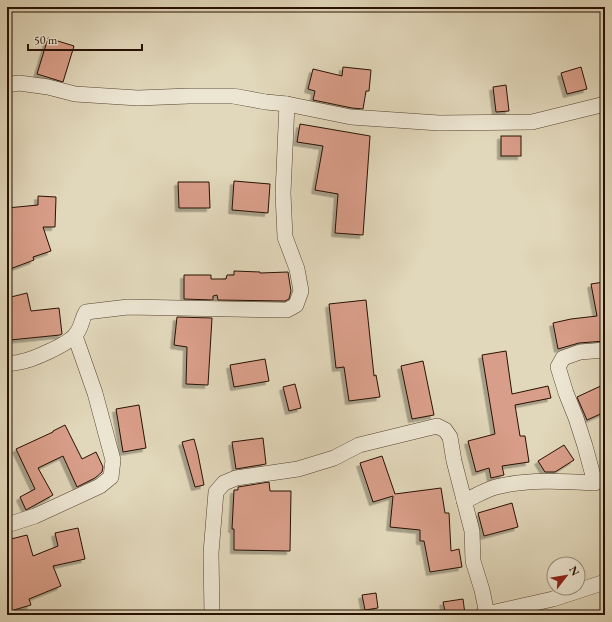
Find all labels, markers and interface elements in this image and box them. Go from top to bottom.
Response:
scale bar [28,26,142,52]
text: 50 m [34,32,58,48]
north arrow [546,556,586,596]
text: N [566,563,583,578]

